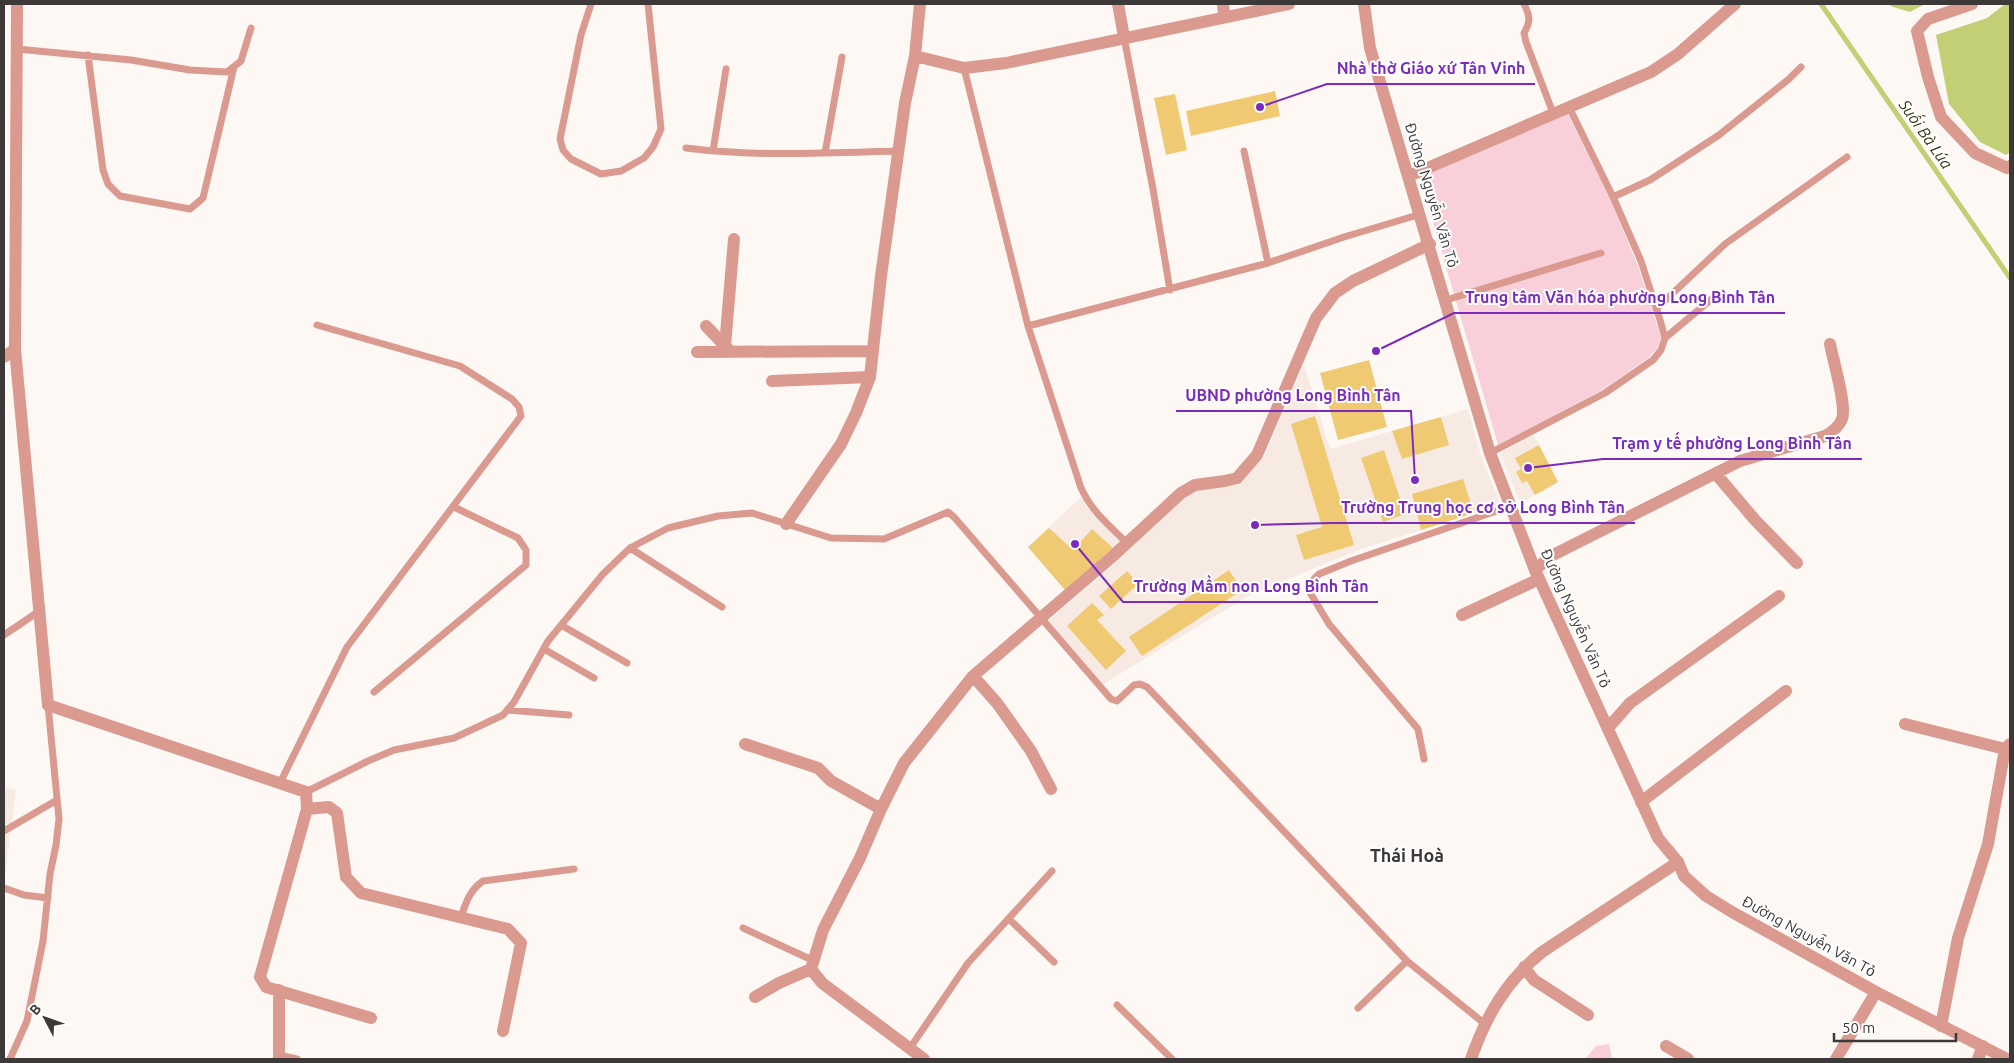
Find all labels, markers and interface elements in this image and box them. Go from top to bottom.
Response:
callout: Nhà thờ Giáo xứ Tân Vinh [1327,53,1535,84]
text: Nhà thờ Giáo xứ Tân Vinh [1337,59,1525,77]
water label: Suối Bà Lúa [1895,94,1959,172]
street label: Đường Nguyễn Văn Tỏ [1402,120,1464,269]
callout: Trung tâm Văn hóa phường Long Bình Tân [1454,282,1785,313]
text: Trung tâm Văn hóa phường Long Bình Tân [1465,288,1775,306]
callout: UBND phường Long Bình Tân [1176,380,1411,411]
text: UBND phường Long Bình Tân [1185,386,1401,404]
callout: Trạm y tế phường Long Bình Tân [1603,428,1862,459]
text: Trạm y tế phường Long Bình Tân [1612,431,1852,452]
callout: Trường Trung học cơ sở Long Bình Tân [1331,492,1635,523]
text: Trường Trung học cơ sở Long Bình Tân [1341,498,1625,516]
street label: Đường Nguyễn Văn Tỏ [1538,545,1616,690]
callout: Trường Mầm non Long Bình Tân [1123,571,1378,602]
text: Trường Mầm non Long Bình Tân [1133,574,1369,595]
district label: Thái Hoà [1370,845,1444,865]
street label: Đường Nguyễn Văn Tỏ [1739,891,1880,980]
north arrow [20,993,70,1043]
text: B [26,1001,44,1018]
scale bar [1834,1010,1956,1042]
text: 50 m [1842,1019,1875,1036]

